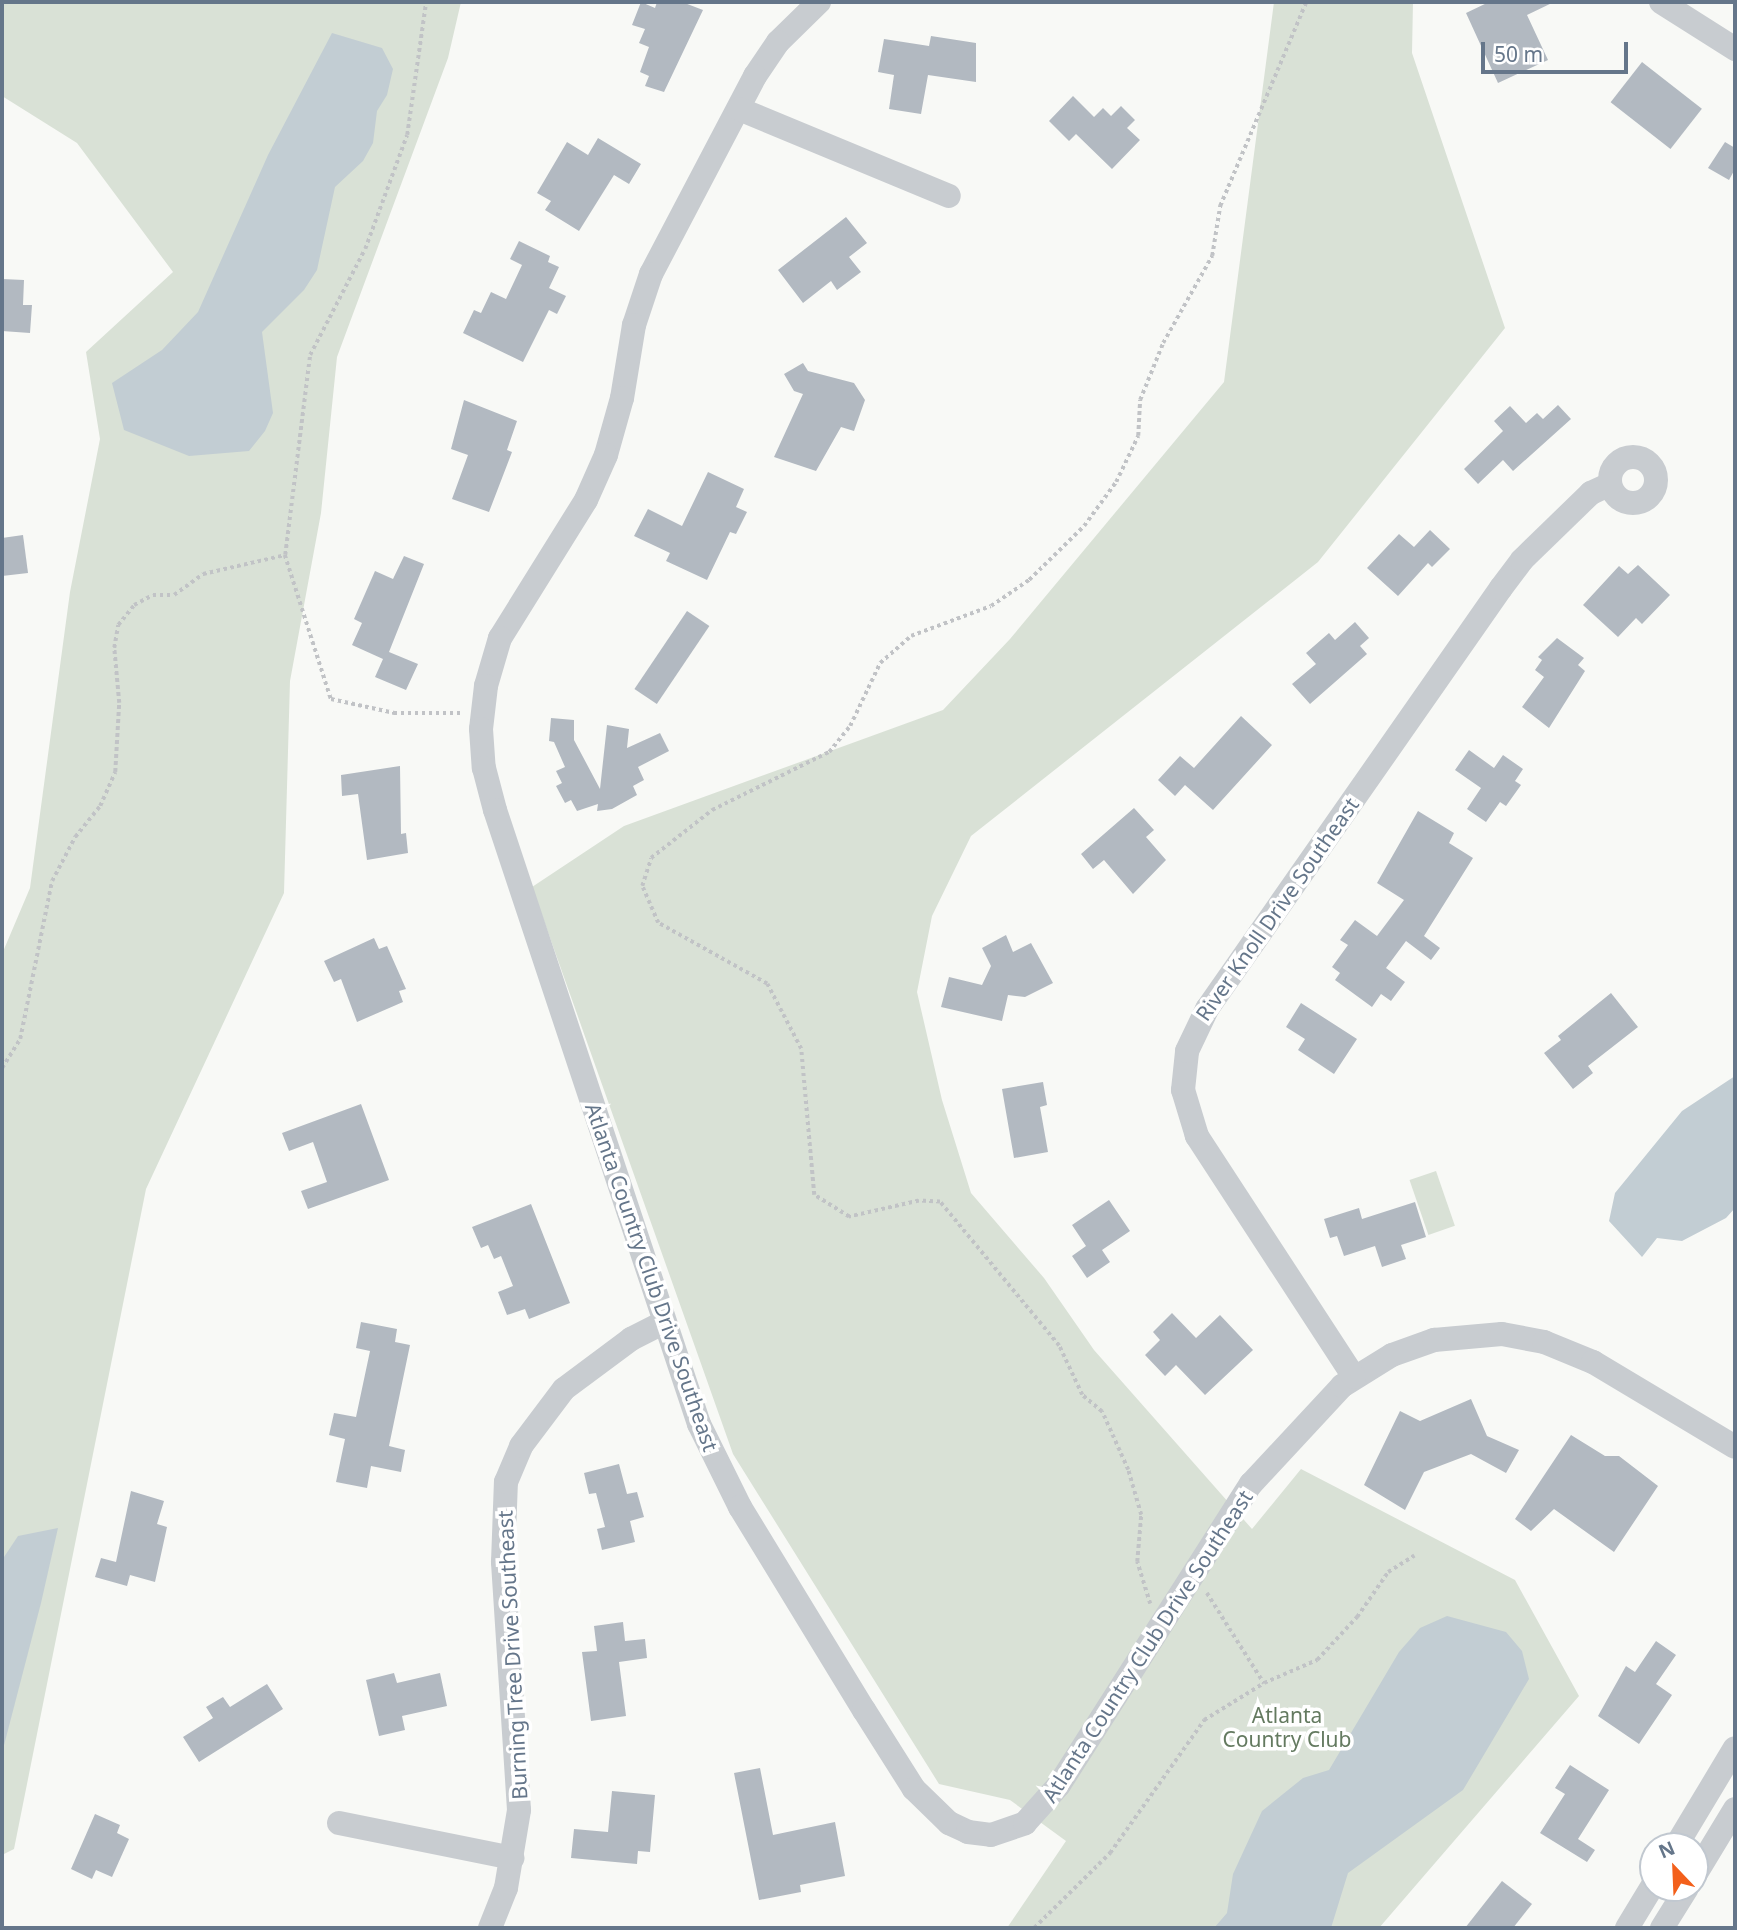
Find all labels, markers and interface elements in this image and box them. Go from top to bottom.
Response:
scale bar [1485,28,1632,72]
text: 50 m [1494,40,1543,68]
street label: River Knoll Drive Southeast [1190,793,1364,1025]
street label: Atlanta Country Club Drive Southeast [580,1099,724,1455]
street label: Atlanta Country Club Drive Southeast [1037,1485,1257,1807]
street label: Burning Tree Drive Southeast [492,1510,532,1800]
park label: Atlanta Country Club [1223,1702,1351,1752]
north arrow [1639,1832,1709,1902]
text: N [1654,1835,1679,1864]

